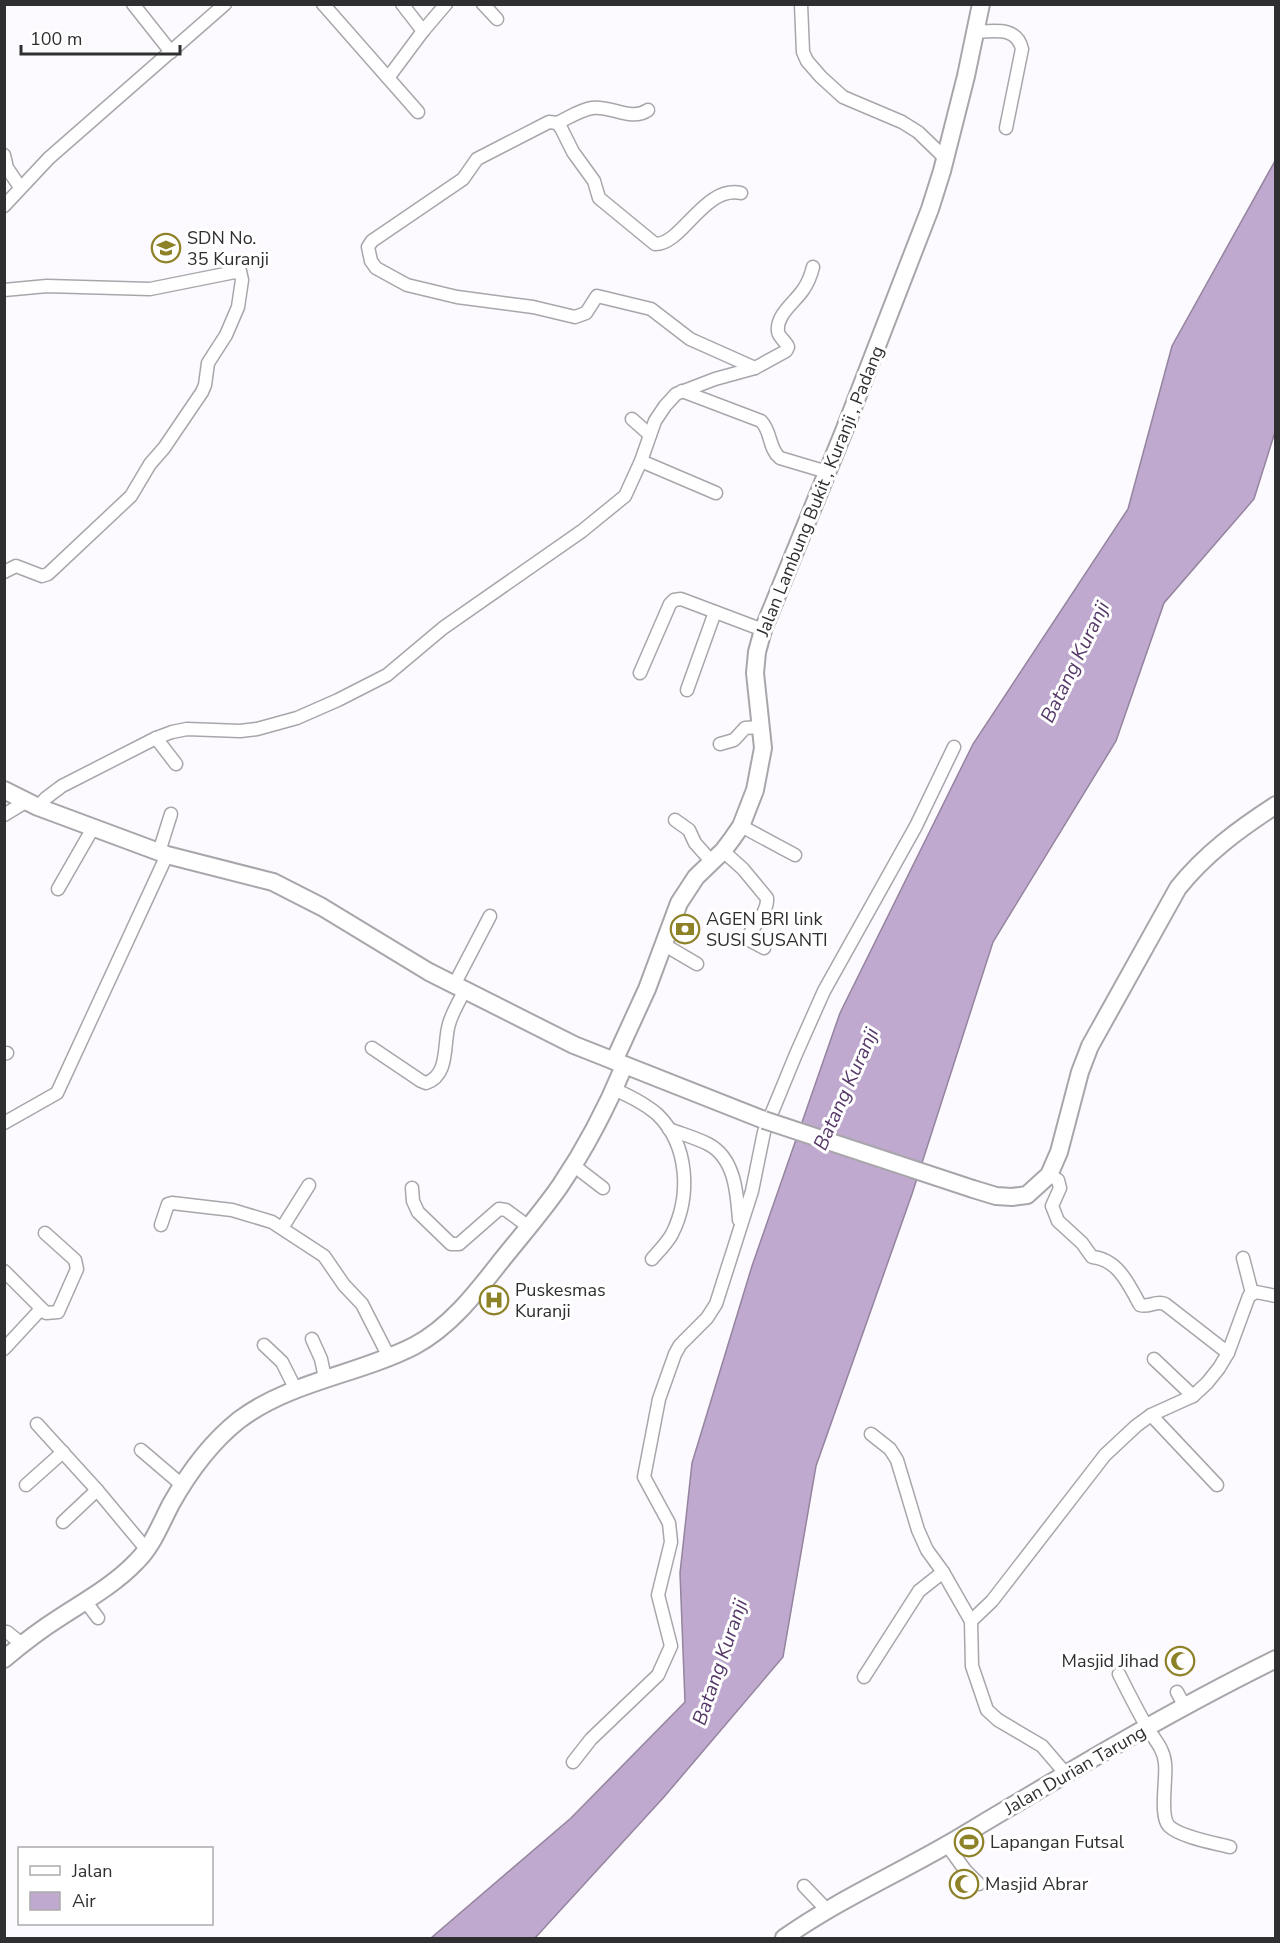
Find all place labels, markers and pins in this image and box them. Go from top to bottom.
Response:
place label: SDN No. 35 Kuranji [187,226,269,271]
school or university icon: SDN No. 35 Kuranji [150,232,182,264]
place label: AGEN BRI link SUSI SUSANTI [706,907,828,952]
bank icon: AGEN BRI link SUSI SUSANTI [669,913,701,945]
place label: Puskesmas Kuranji [515,1278,606,1323]
hospital icon: Puskesmas Kuranji [478,1284,510,1316]
mosque icon: Masjid Jihad [1164,1645,1196,1677]
place label: Masjid Jihad [1062,1649,1159,1673]
sports icon: Lapangan Futsal [953,1826,985,1858]
place label: Lapangan Futsal [990,1830,1125,1854]
mosque icon: Masjid Abrar [948,1868,980,1900]
place label: Masjid Abrar [985,1872,1089,1896]

